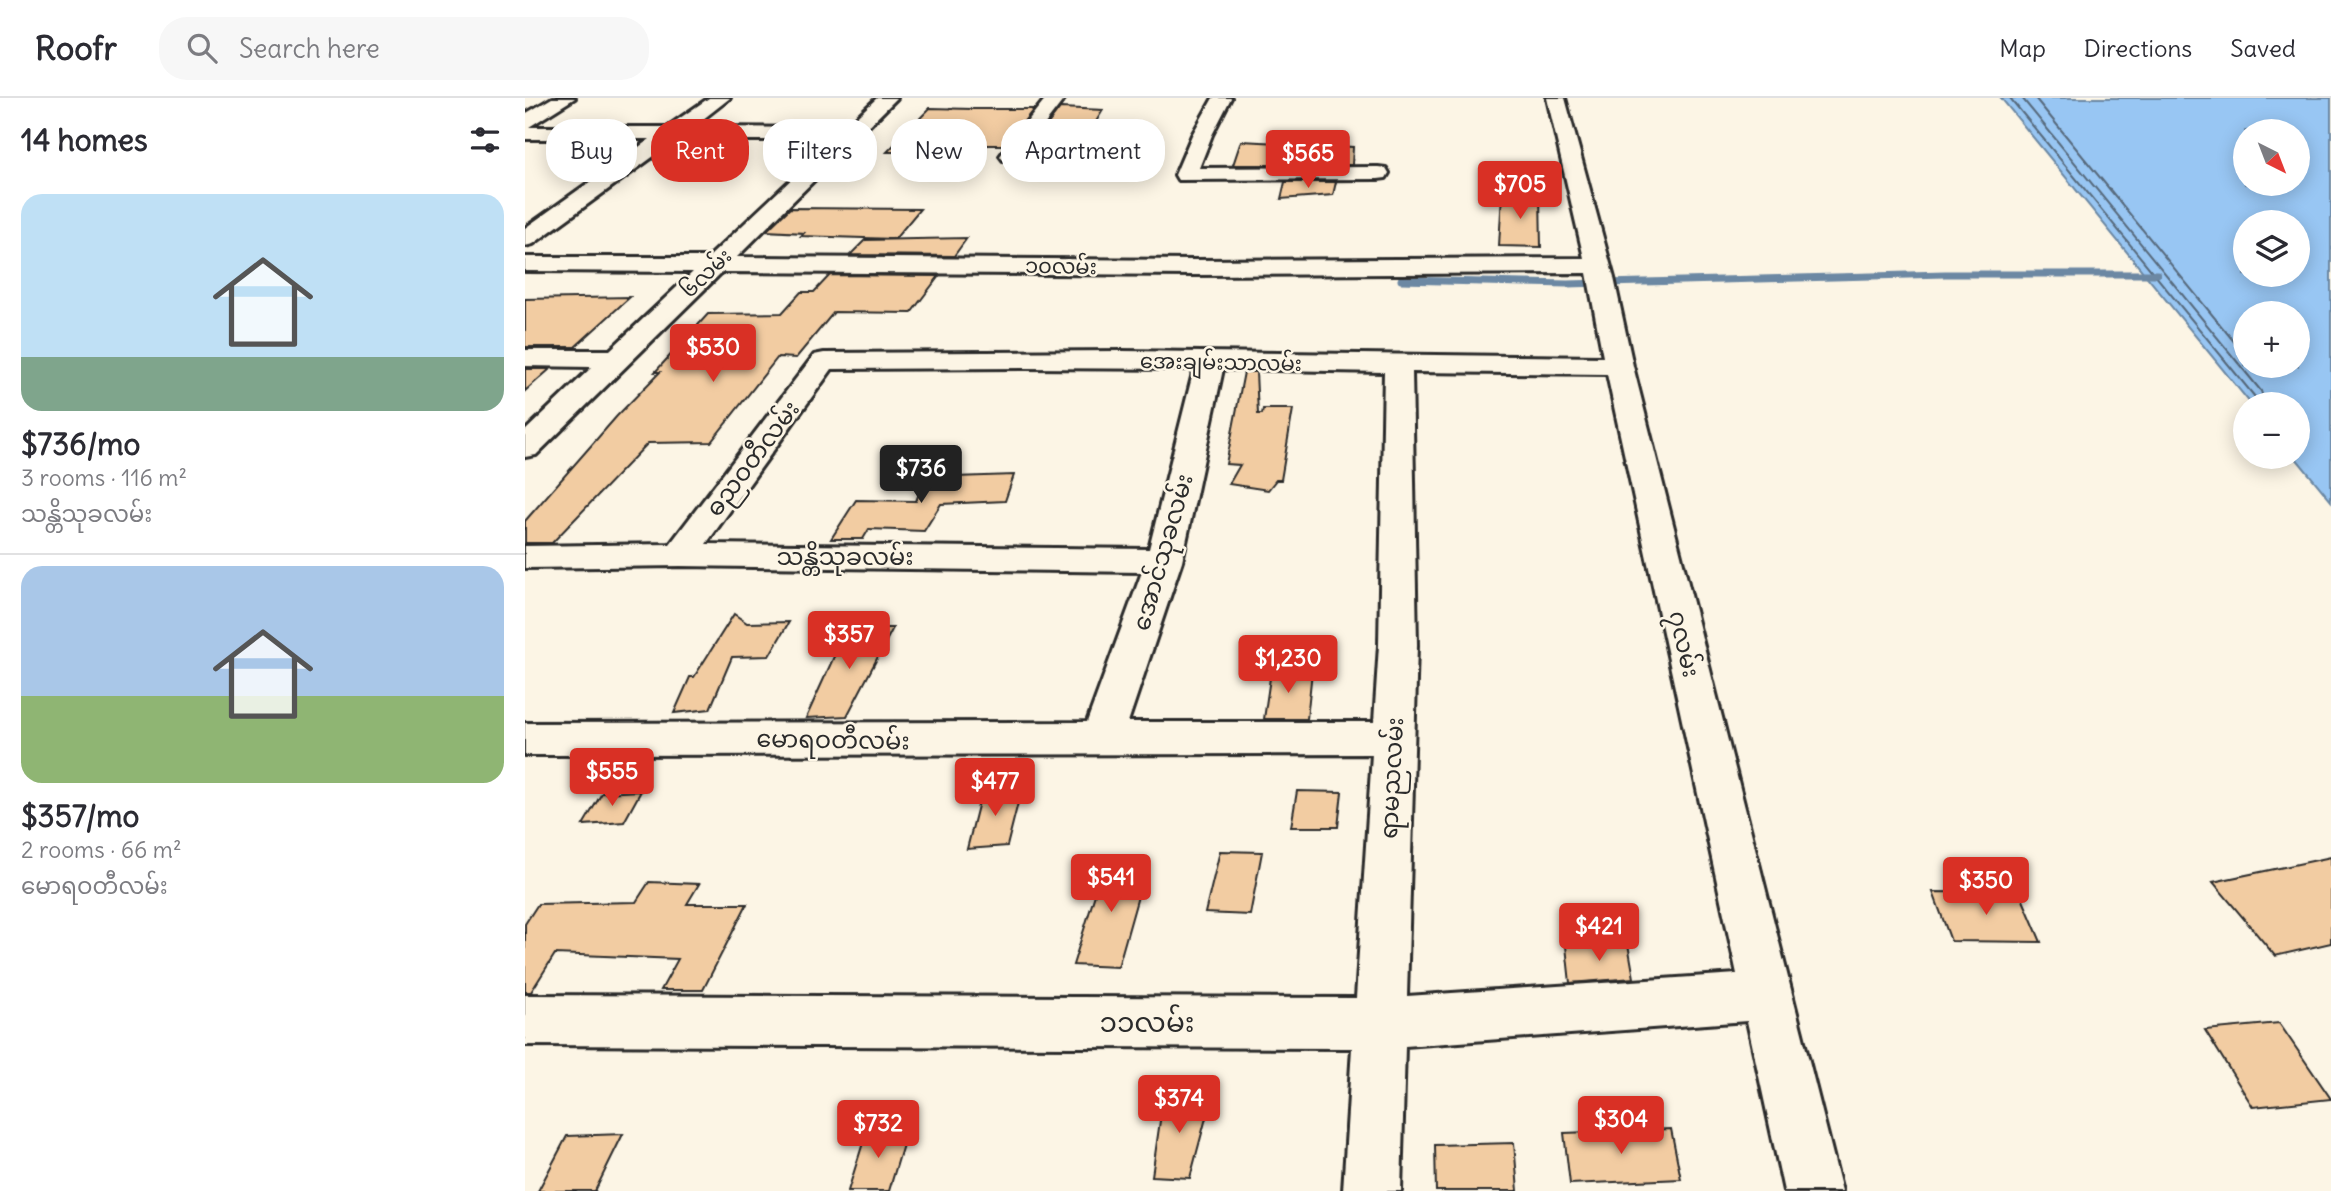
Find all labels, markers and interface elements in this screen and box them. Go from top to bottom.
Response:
search box [159,17,649,80]
text: Roofr [35,27,117,69]
icon: search [183,29,221,67]
text: Search here [239,32,380,65]
text: Map [1999,33,2046,63]
text: Directions [2084,33,2192,63]
text: Saved [2230,33,2296,63]
chip: Buy [546,119,637,182]
chip: Rent [651,119,749,182]
chip: Filters [763,119,877,182]
chip: New [891,119,987,182]
chip: Apartment [1001,119,1165,182]
north arrow [2233,119,2310,196]
map controls [2233,119,2310,469]
text: 14 homes [21,121,148,159]
icon: filters [466,121,504,159]
pin: $565 [1267,130,1349,190]
text: $565 [1282,138,1334,167]
pin: $705 [1479,162,1561,221]
text: $705 [1494,169,1546,198]
button: layers [2233,210,2310,287]
icon: home [200,239,326,365]
street label: ၆လမ်း [674,241,737,304]
street label: ၁၀လမ်း [1025,250,1097,280]
button: + [2233,301,2310,378]
pin: $530 [672,324,754,384]
text: $530 [686,332,740,361]
street label: အေးချမ်းသာလမ်း [1140,345,1302,382]
button: − [2233,392,2310,469]
street label: ဓညဝတီလမ်း [699,394,809,525]
text: $736/mo [21,425,140,463]
pin: $736 [880,446,962,505]
text: $736 [896,453,946,482]
text: 3 rooms · 116 m² [21,463,187,492]
street label: အောင်သုခလမ်း [1125,470,1204,635]
text: သန္တိသုခလမ်း [21,499,152,528]
street label: သန္တိသုခလမ်း [777,541,914,576]
street label: ၇လမ်း [1658,608,1707,681]
icon: home [200,611,326,737]
pin: $357 [808,612,890,671]
text: $357 [824,619,874,648]
pin: $1,230 [1231,636,1345,695]
text: $1,230 [1254,643,1322,672]
street label: ရာမညလမ်း [1373,716,1414,840]
street label: မောရဝတီလမ်း [756,723,910,760]
pin: $555 [571,748,653,808]
text: $555 [586,756,638,785]
pin: $477 [954,758,1036,818]
text: $477 [971,766,1019,795]
text: $357/mo [21,797,139,835]
text: 2 rooms · 66 m² [21,835,182,864]
pin: $541 [1070,854,1152,914]
pin: $350 [1945,858,2027,917]
text: $541 [1087,862,1135,891]
text: $350 [1959,865,2013,894]
text: မောရဝတီလမ်း [21,871,168,900]
pin: $421 [1558,904,1640,963]
text: $421 [1575,911,1623,940]
street label: ၁၁လမ်း [1099,1004,1195,1040]
pin: $374 [1138,1076,1220,1135]
text: $374 [1154,1083,1204,1112]
pin: $304 [1580,1096,1662,1156]
pin: $732 [837,1100,919,1160]
text: $304 [1594,1104,1648,1133]
text: $732 [853,1108,903,1137]

